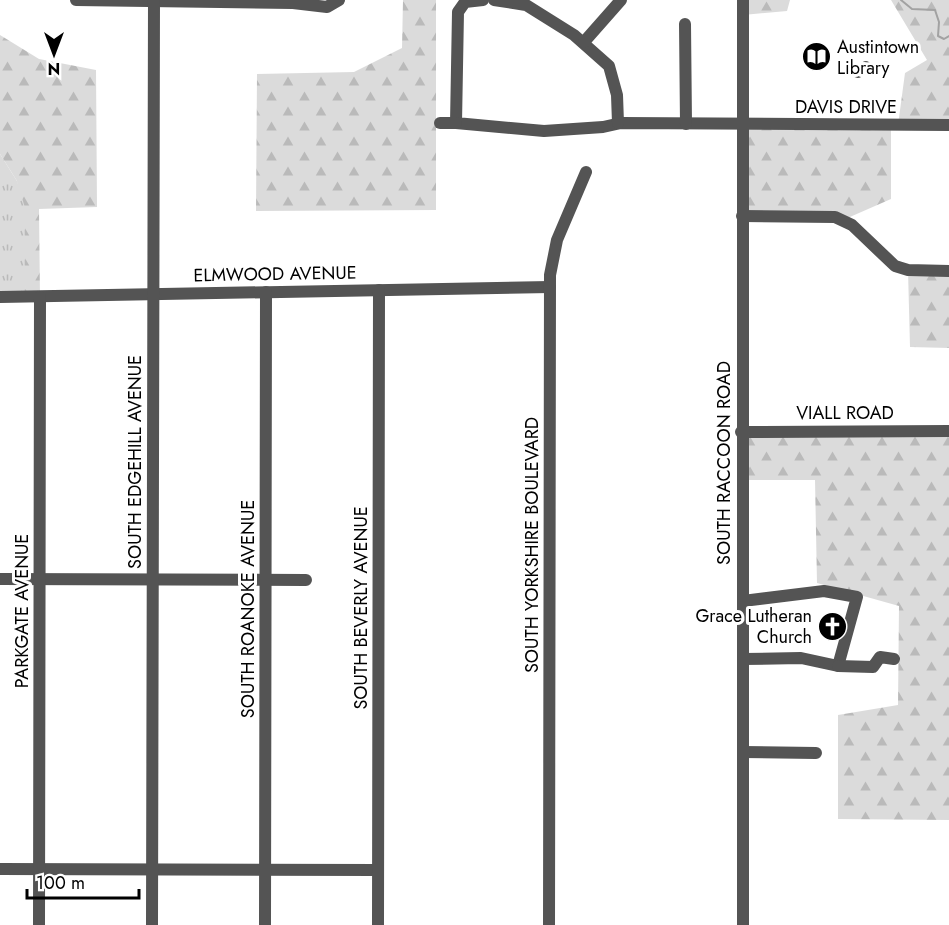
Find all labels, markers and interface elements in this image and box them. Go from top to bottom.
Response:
north arrow [24,24,84,84]
place label: Austintown Library [837,34,919,81]
library icon: Austintown Library [800,41,832,73]
text: N [48,57,60,80]
street label: DAVIS DRIVE [795,94,897,120]
street label: ELMWOOD AVENUE [193,260,357,288]
street label: SOUTH EDGEHILL AVENUE [122,355,148,569]
street label: SOUTH RACCOON ROAD [711,361,737,565]
street label: VIALL ROAD [796,400,894,426]
street label: SOUTH YORKSHIRE BOULEVARD [519,417,545,673]
street label: SOUTH ROANOKE AVENUE [235,500,261,718]
street label: SOUTH BEVERLY AVENUE [348,506,374,710]
street label: PARKGATE AVENUE [9,534,35,688]
place label: Grace Lutheran Church [695,603,812,650]
church icon: Grace Lutheran Church [817,610,849,642]
scale bar [27,862,140,900]
text: 100 m [36,870,85,896]

